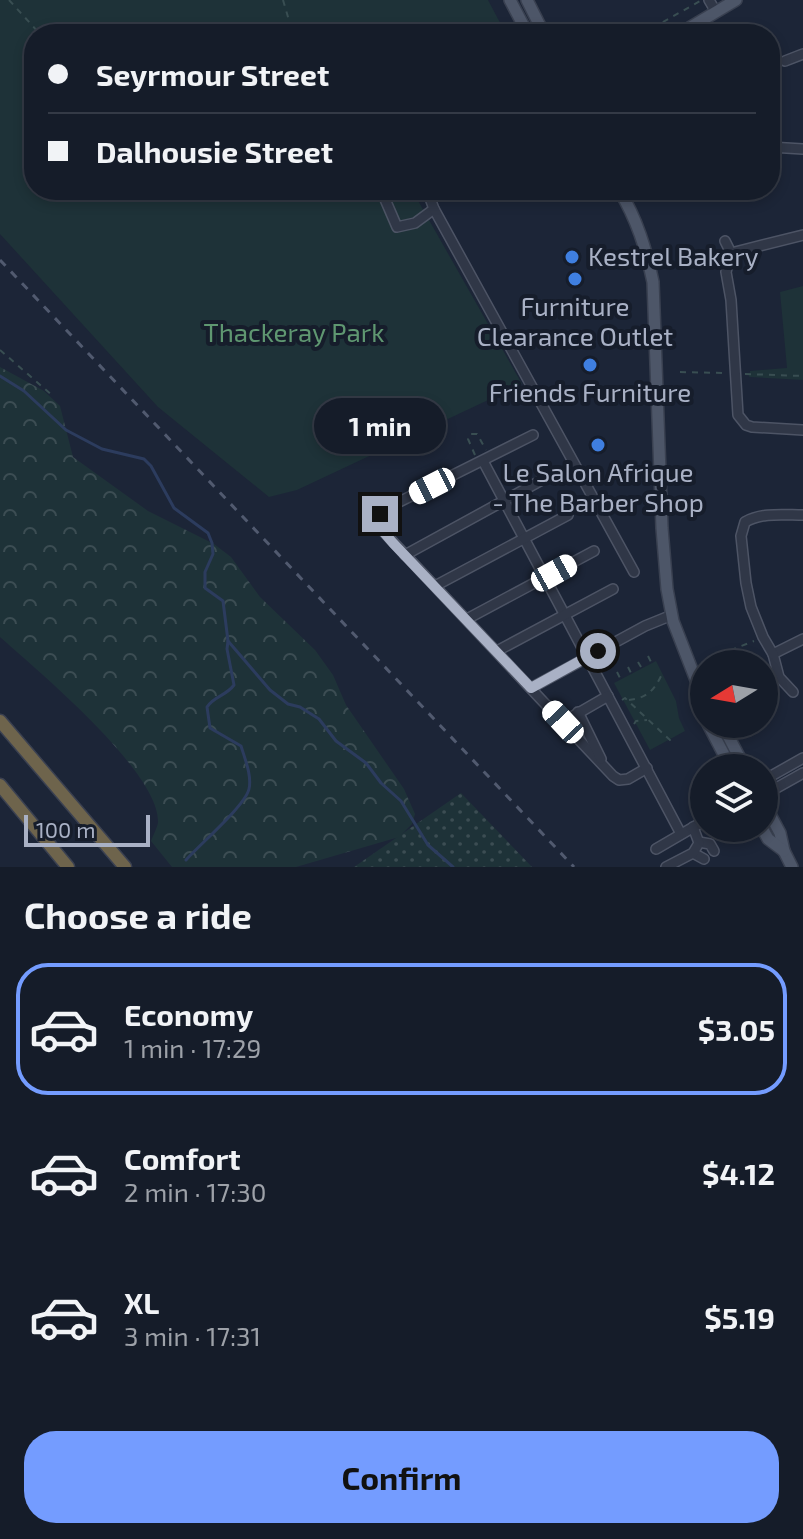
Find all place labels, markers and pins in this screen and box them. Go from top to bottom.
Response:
place label: Kestrel Bakery [588,240,759,271]
marker: Kestrel Bakery [563,248,581,266]
marker: Furniture Clearance Outlet [566,270,584,288]
place label: Furniture Clearance Outlet [477,290,673,351]
marker: Friends Furniture [581,356,599,374]
place label: Friends Furniture [489,376,691,407]
marker: Le Salon Afrique - The Barber Shop [589,436,607,454]
place label: Le Salon Afrique - The Barber Shop [492,456,704,517]

